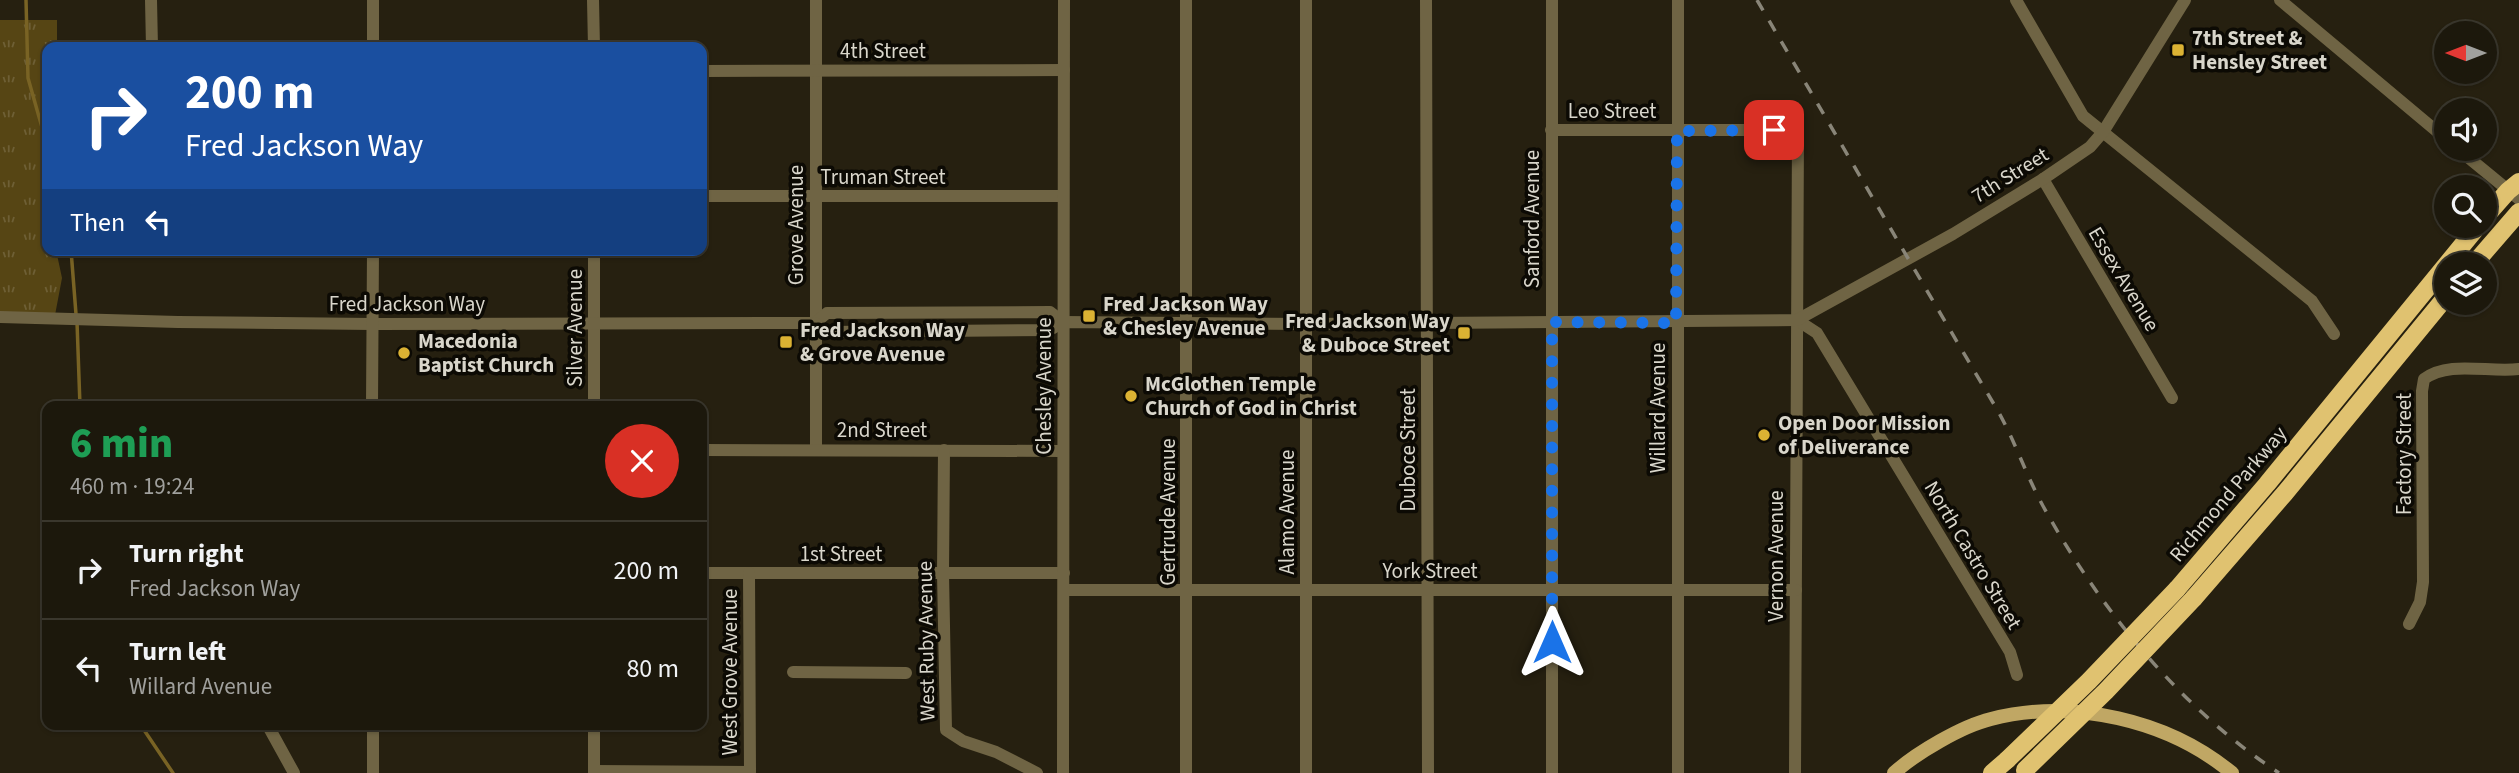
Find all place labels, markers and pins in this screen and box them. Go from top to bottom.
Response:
place label: 7th Street & Hensley Street [2192,23,2327,77]
marker: 7th Street & Hensley Street [2170,42,2186,58]
pin [1744,100,1804,160]
place label: Fred Jackson Way & Chesley Avenue [1103,289,1268,343]
place label: Fred Jackson Way & Duboce Street [1285,306,1450,360]
marker: Fred Jackson Way & Chesley Avenue [1081,308,1097,324]
place label: Fred Jackson Way & Grove Avenue [800,315,965,369]
marker: Fred Jackson Way & Duboce Street [1456,325,1472,341]
place label: Macedonia Baptist Church [418,326,554,380]
marker: Fred Jackson Way & Grove Avenue [778,334,794,350]
marker: Macedonia Baptist Church [396,345,412,361]
place label: McGlothen Temple Church of God in Christ [1145,369,1357,423]
marker: McGlothen Temple Church of God in Christ [1123,388,1139,404]
place label: Open Door Mission of Deliverance [1778,408,1951,462]
marker: Open Door Mission of Deliverance [1756,427,1772,443]

